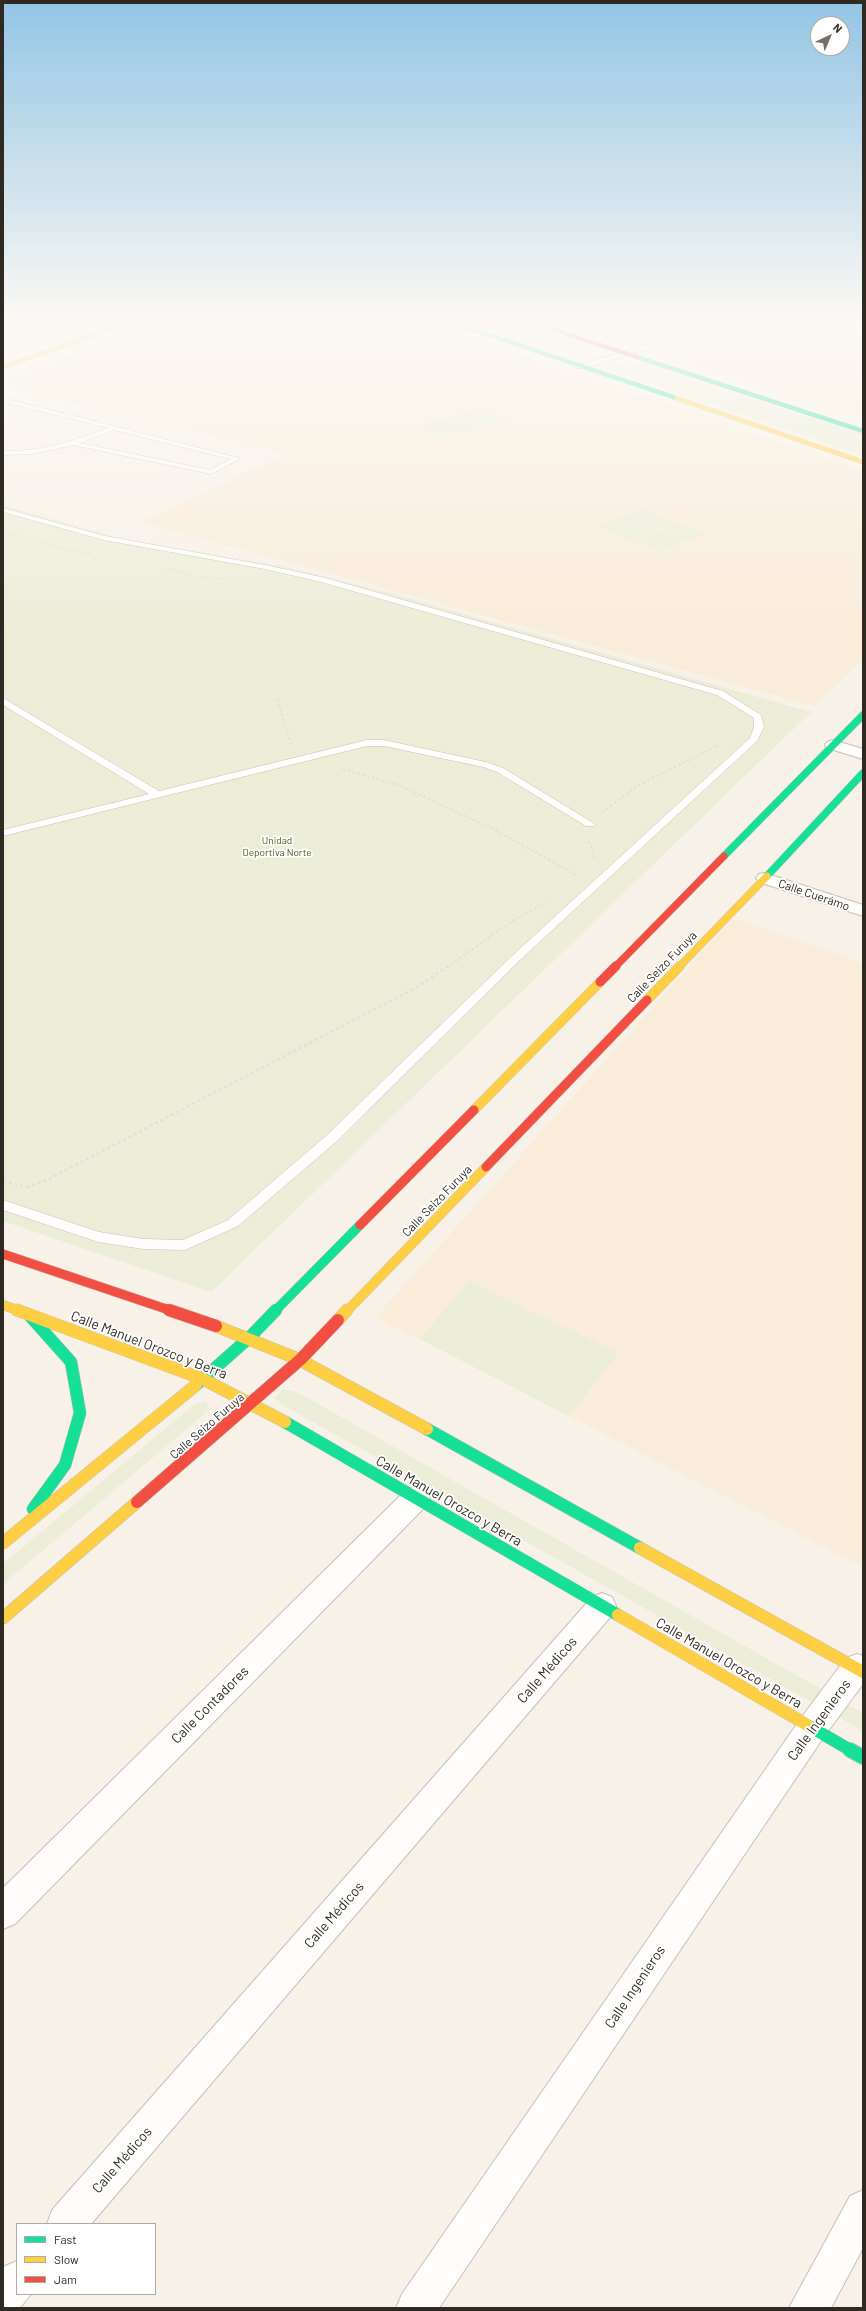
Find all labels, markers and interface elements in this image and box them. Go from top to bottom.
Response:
north arrow [810,16,850,56]
text: N [831,21,845,35]
park label: Unidad Deportiva Norte [243,835,311,858]
street label: Calle Cuerámo [776,876,852,914]
street label: Calle Seizo Furuya [624,928,700,1006]
street label: Calle Seizo Furuya [399,1162,475,1240]
street label: Calle Manuel Orozco y Berra [68,1307,230,1383]
street label: Calle Seizo Furuya [167,1390,247,1462]
street label: Calle Manuel Orozco y Berra [373,1452,525,1550]
street label: Calle Manuel Orozco y Berra [653,1614,805,1712]
street label: Calle Médicos [514,1633,580,1707]
street label: Calle Contadores [168,1663,252,1747]
street label: Calle Ingenieros [784,1676,854,1764]
street label: Calle Médicos [301,1878,367,1952]
street label: Calle Ingenieros [601,1942,669,2032]
street label: Calle Médicos [89,2123,155,2197]
legend [16,2223,156,2295]
text: Fast [54,2232,77,2246]
text: Slow [54,2252,79,2266]
text: Jam [54,2272,77,2286]

